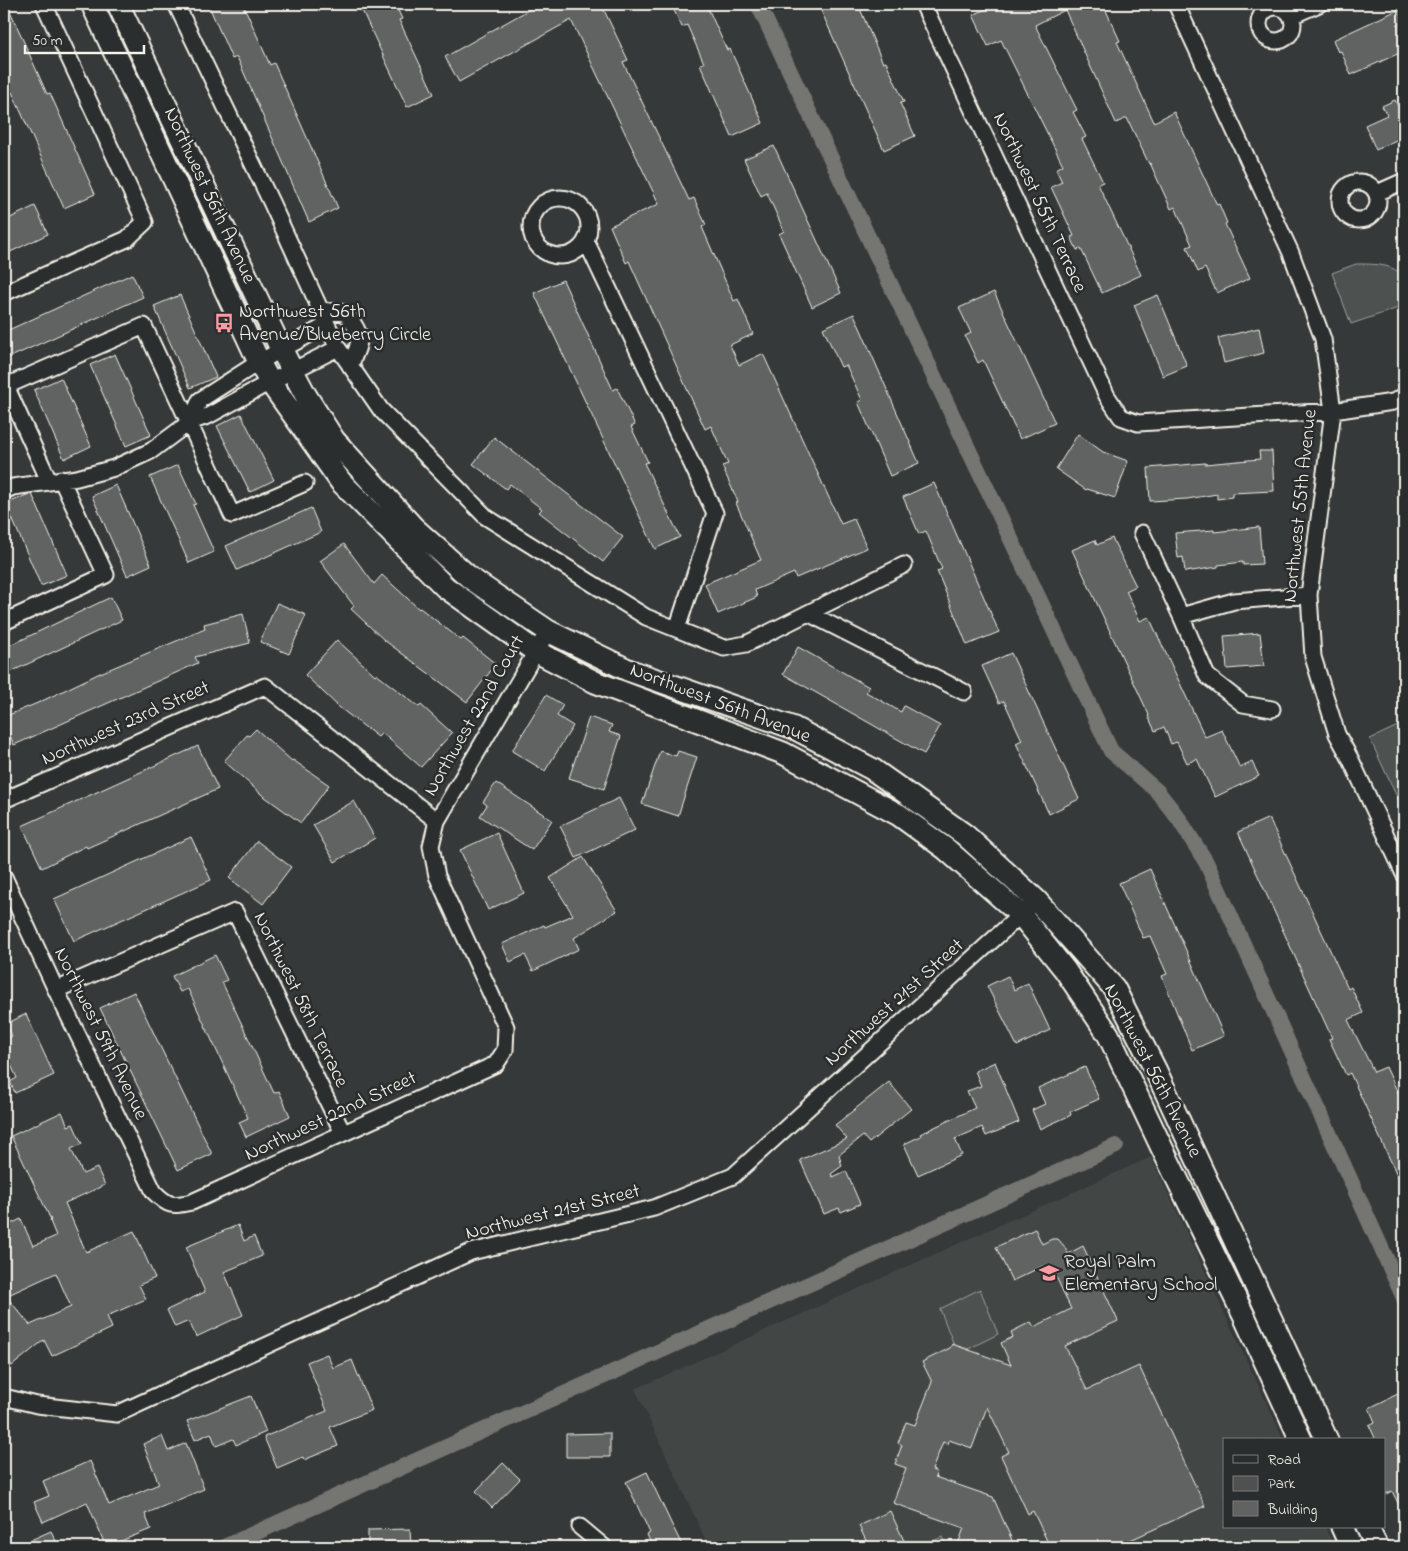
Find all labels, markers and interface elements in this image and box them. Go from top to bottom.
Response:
scale bar [25,22,144,54]
text: 50 m [32,30,63,52]
street label: Northwest 56th Avenue [155,103,263,289]
street label: Northwest 55th Terrace [984,108,1094,298]
place label: Northwest 56th Avenue/Blueberry Circle [239,298,431,350]
bus stop icon: Northwest 56th Avenue/Blueberry Circle [213,312,235,334]
street label: Northwest 55th Avenue [1276,408,1326,604]
street label: Northwest 22nd Court [417,630,533,802]
street label: Northwest 56th Avenue [625,656,815,752]
street label: Northwest 23rd Street [37,674,215,774]
street label: Northwest 58th Terrace [245,907,355,1093]
street label: Northwest 21st Street [819,932,971,1074]
street label: Northwest 59th Avenue [46,943,154,1125]
street label: Northwest 56th Avenue [1096,979,1208,1163]
street label: Northwest 22nd Street [240,1064,422,1170]
street label: Northwest 21st Street [463,1177,644,1249]
place label: Royal Palm Elementary School [1064,1248,1217,1300]
school or university icon: Royal Palm Elementary School [1038,1262,1060,1284]
legend [1223,1438,1386,1528]
text: Road [1268,1449,1301,1471]
text: Park [1268,1473,1296,1495]
text: Building [1267,1499,1317,1522]

